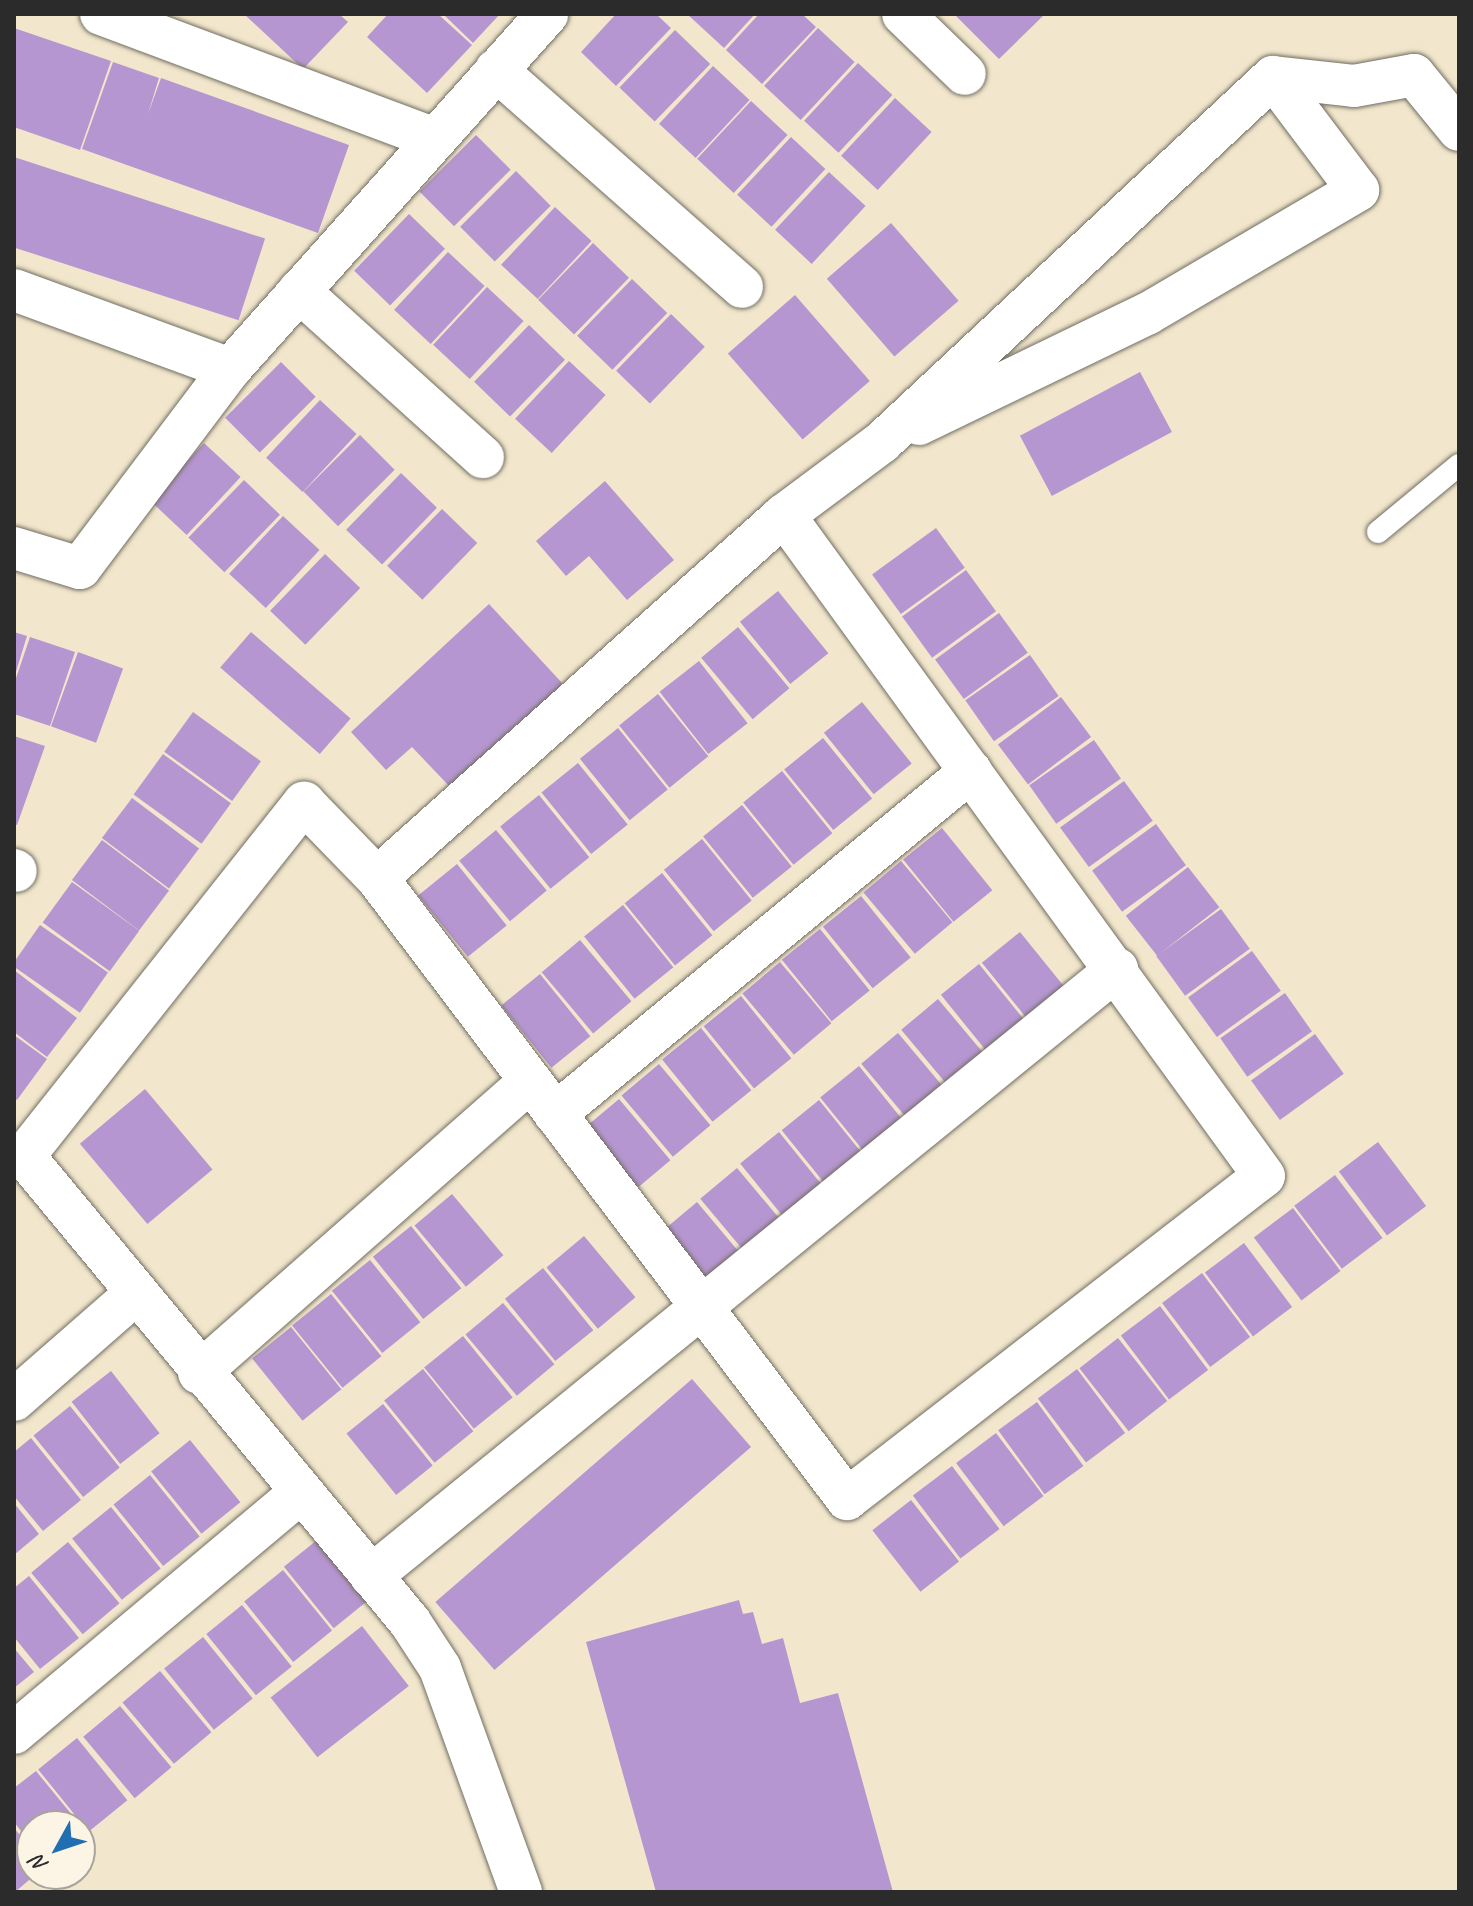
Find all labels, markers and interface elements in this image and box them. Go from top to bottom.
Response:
north arrow [16,1810,96,1890]
text: N [24,1850,54,1878]

